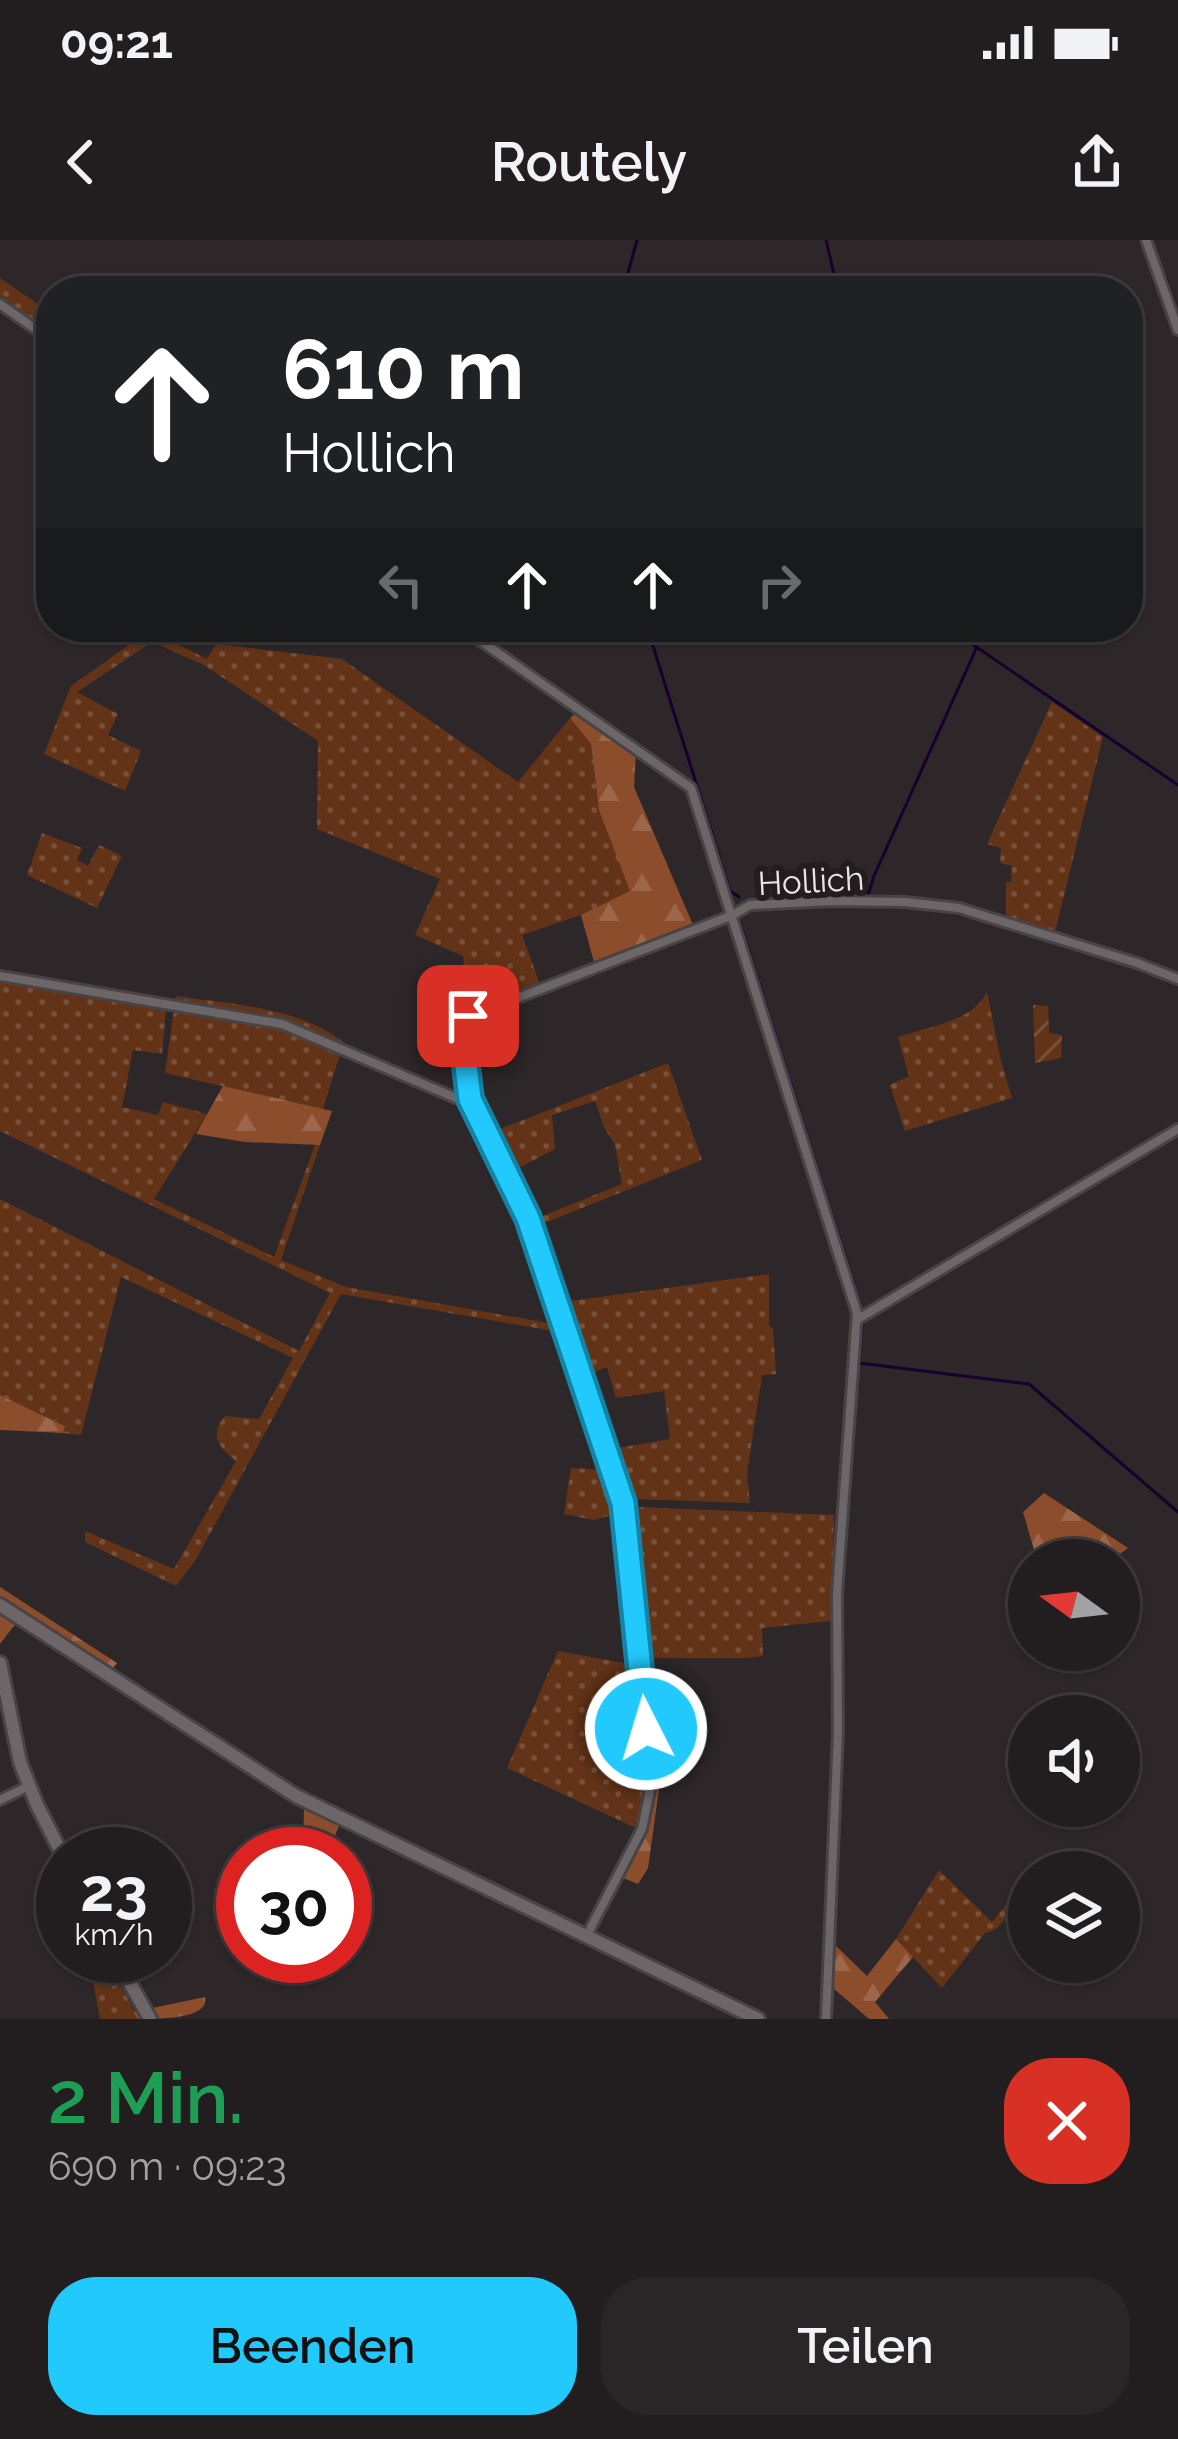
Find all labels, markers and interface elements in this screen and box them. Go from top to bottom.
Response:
text: 09:21 [60,16,173,69]
icon: back [48,129,114,195]
icon: share [1064,129,1130,195]
text: Routely [491,130,687,194]
text: 610 m [282,320,524,419]
icon: ahead [84,324,240,480]
text: Hollich [282,421,456,485]
icon: left [368,552,434,618]
icon: ahead [494,552,560,618]
icon: ahead [620,552,686,618]
icon: right [746,552,812,618]
street label: Hollich [757,859,865,903]
pin [417,965,519,1067]
icon: arrive [435,983,501,1049]
north arrow [1008,1539,1140,1671]
map controls [1008,1539,1140,1983]
position arrow [583,1666,709,1792]
button: sound [1008,1695,1140,1827]
speed limit sign: 30 [216,1827,372,1983]
button: layers [1008,1851,1140,1983]
text: 23 [80,1855,148,1925]
text: km/h [74,1917,154,1952]
text: 2 Min. [48,2055,244,2140]
button: close [1004,2058,1130,2184]
text: 690 m · 09:23 [48,2143,287,2189]
button: Beenden [48,2277,577,2415]
button: Teilen [601,2277,1130,2415]

